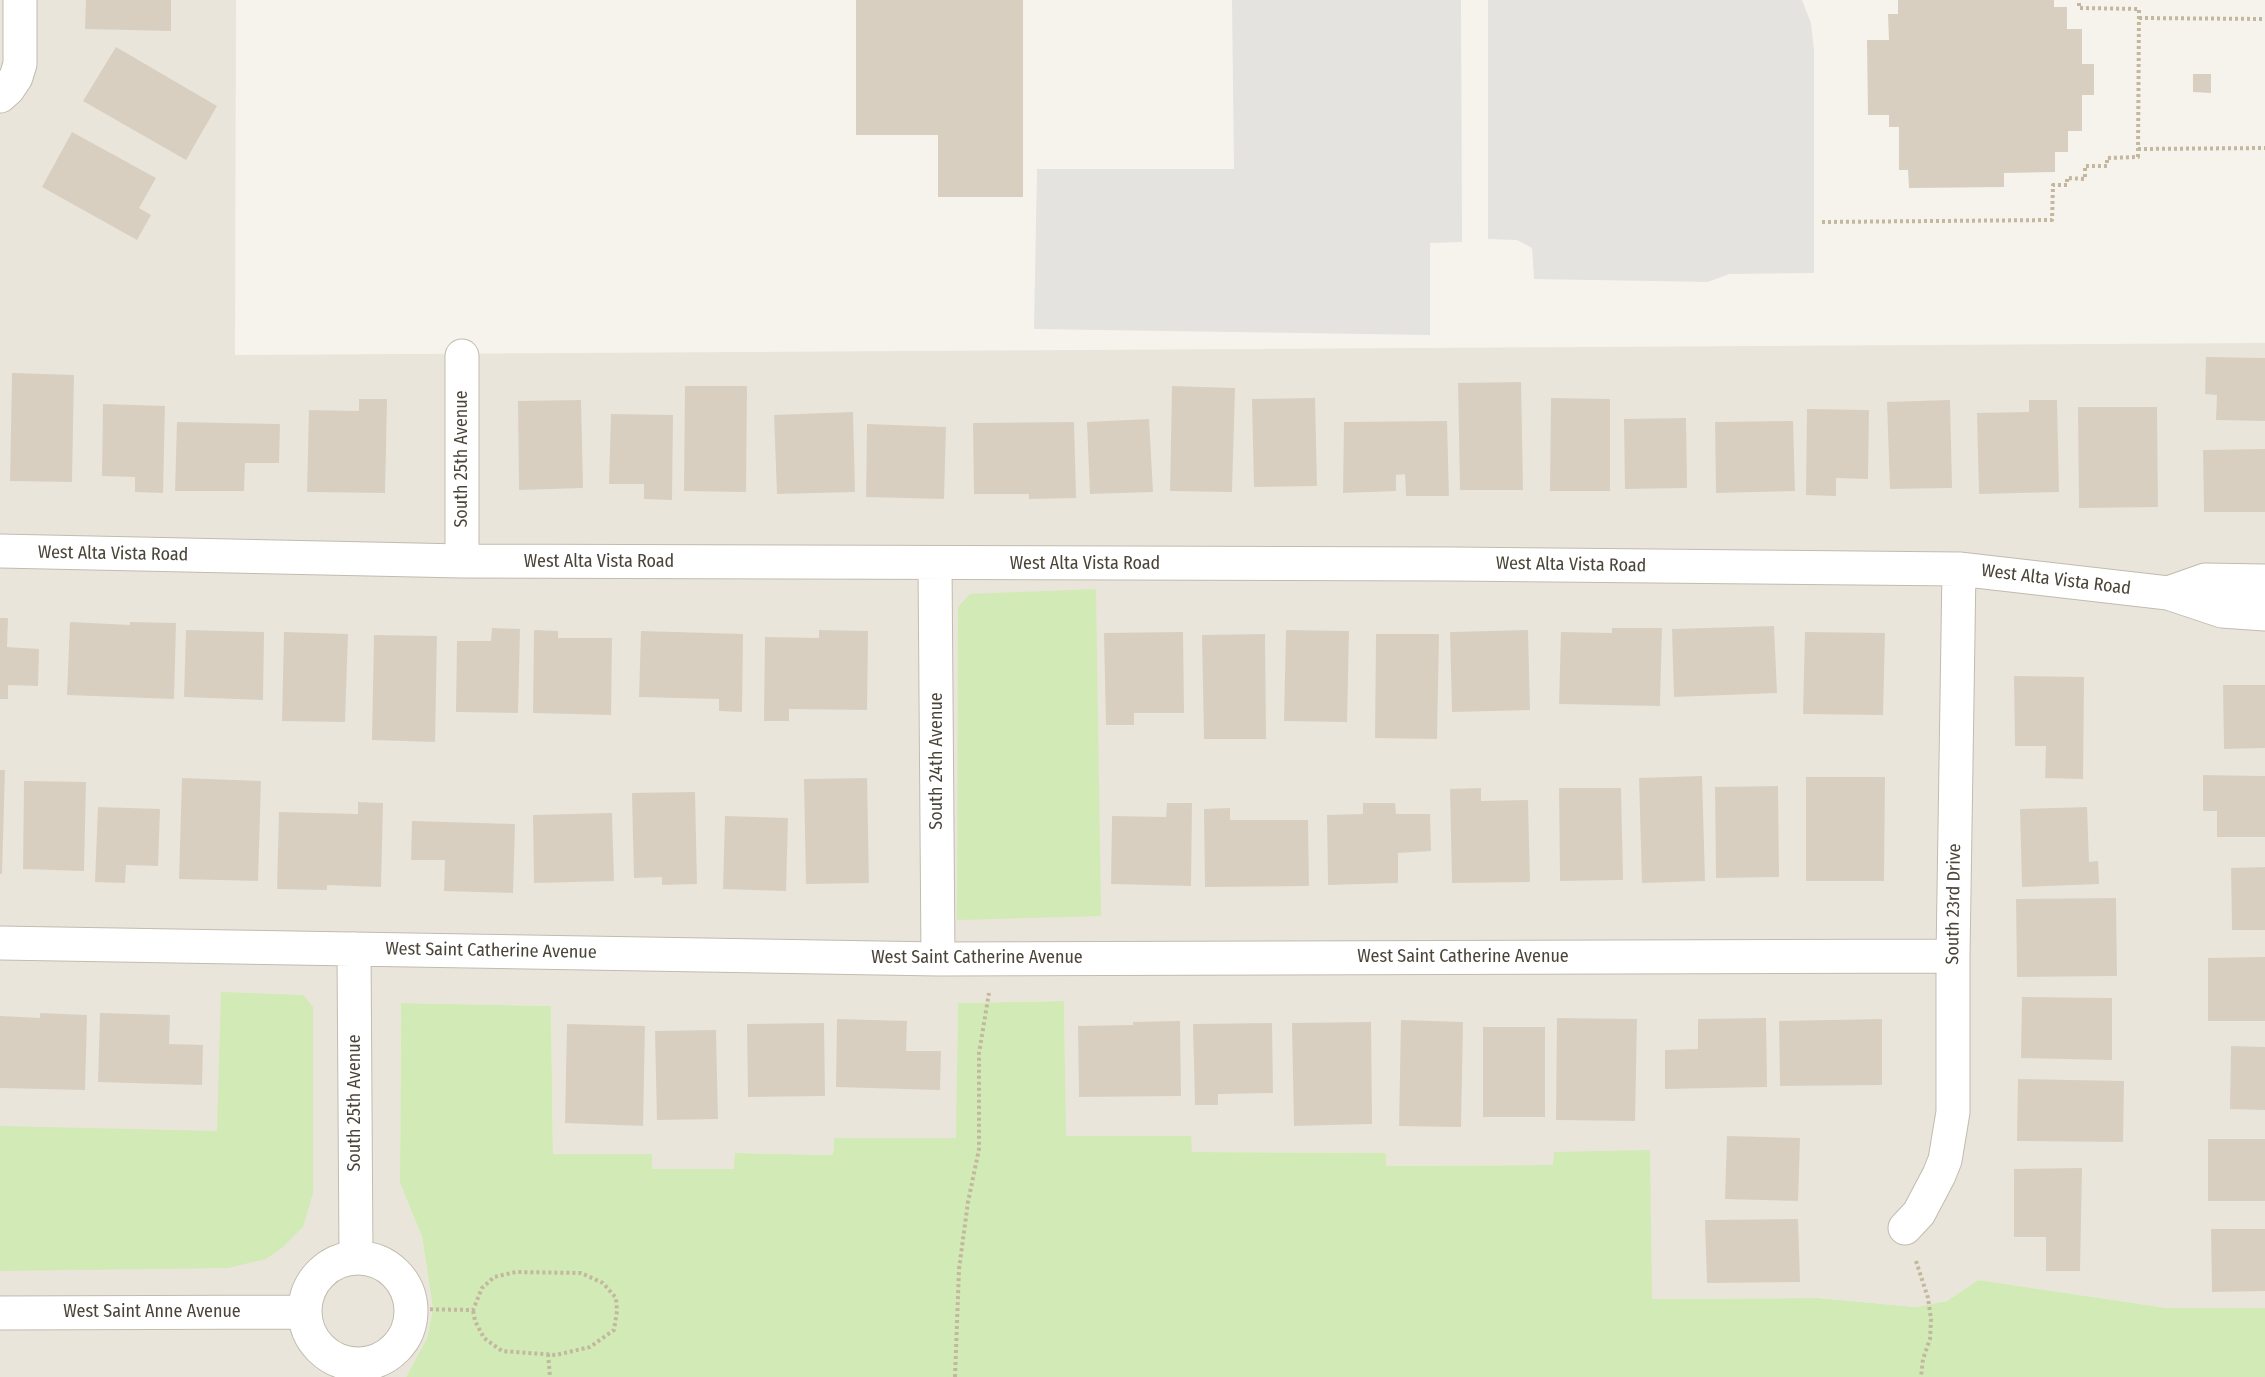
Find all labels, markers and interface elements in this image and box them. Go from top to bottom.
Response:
street label: South 25th Avenue [451,390,473,528]
street label: West Alta Vista Road [38,542,188,566]
street label: West Alta Vista Road [524,551,674,573]
street label: West Alta Vista Road [1010,553,1160,575]
street label: West Alta Vista Road [1496,553,1646,577]
street label: West Alta Vista Road [1980,560,2132,600]
street label: South 24th Avenue [926,692,948,830]
street label: South 23rd Drive [1942,843,1966,965]
street label: West Saint Catherine Avenue [385,938,597,964]
street label: West Saint Catherine Avenue [1357,946,1569,968]
street label: West Saint Catherine Avenue [871,947,1083,969]
street label: South 25th Avenue [344,1034,366,1172]
street label: West Saint Anne Avenue [63,1301,241,1323]

